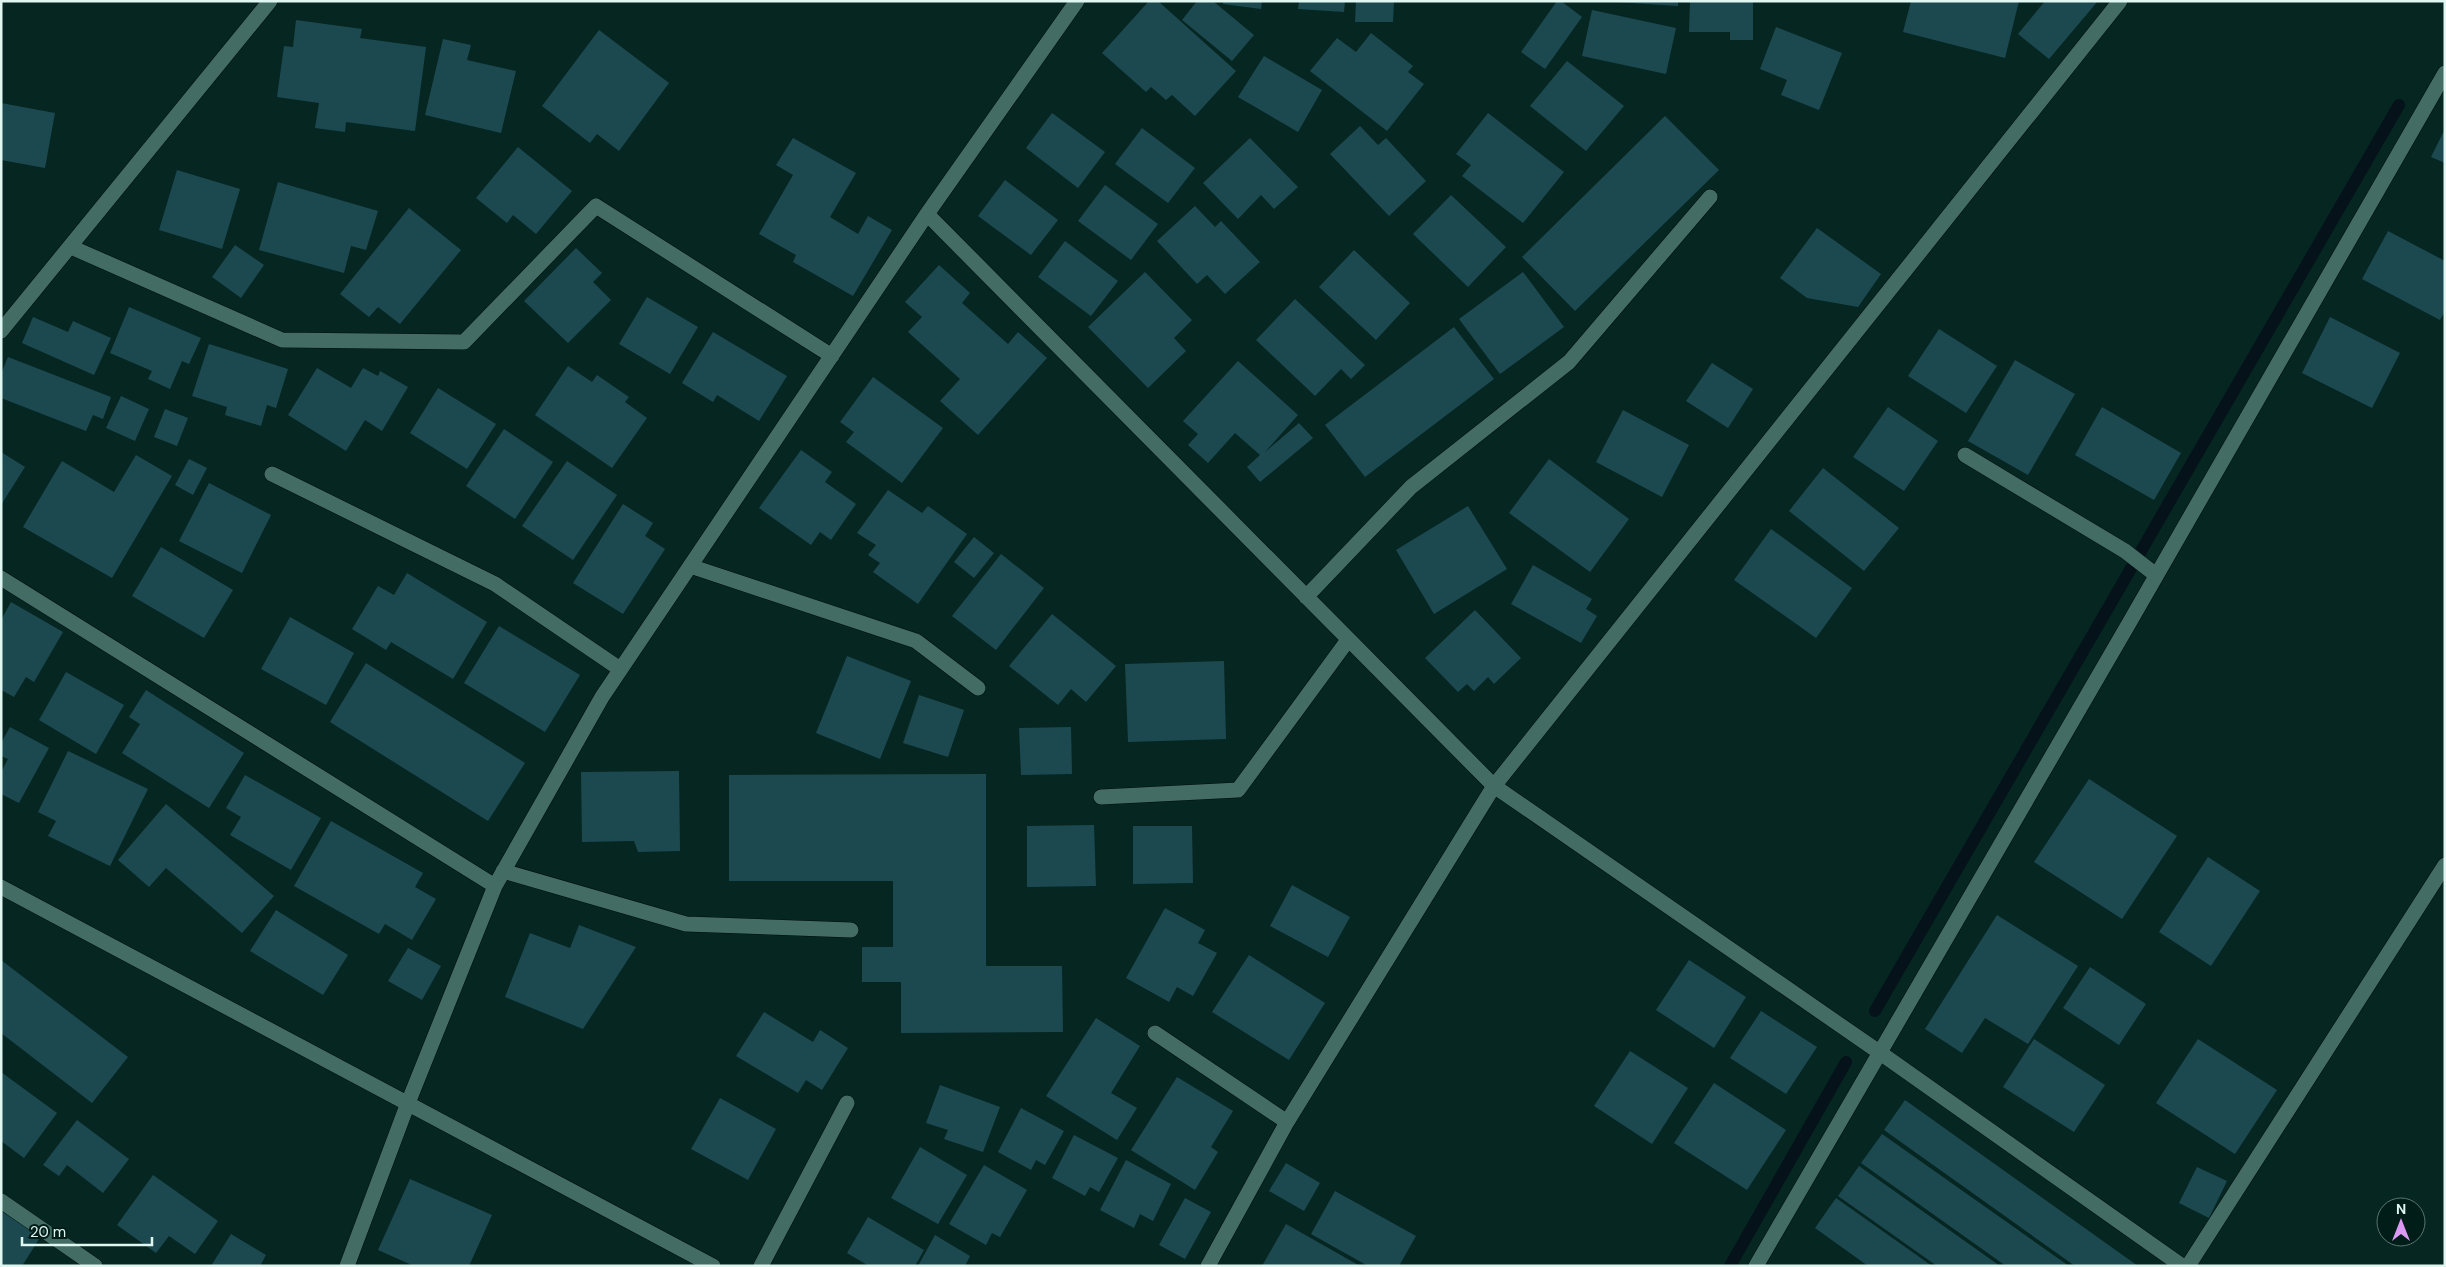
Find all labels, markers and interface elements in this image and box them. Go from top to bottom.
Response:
north arrow [2376,1197,2426,1247]
text: N [2396,1200,2406,1218]
scale bar [22,1214,152,1246]
text: 20 m [30,1222,66,1242]

